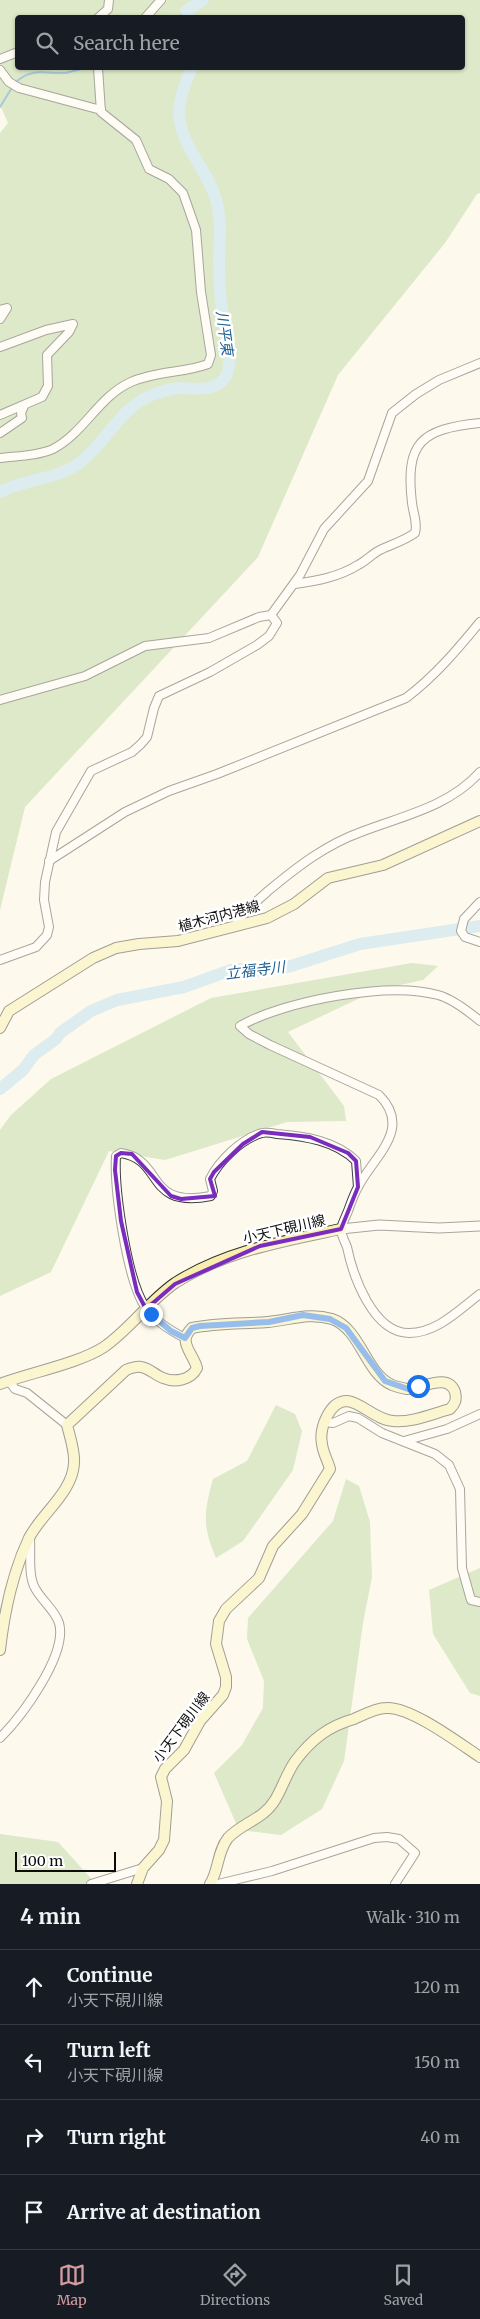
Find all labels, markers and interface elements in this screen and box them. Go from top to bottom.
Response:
search box [15,15,465,70]
icon: search [33,29,61,57]
text: Search here [73,31,180,55]
water label: 川平東 [212,309,238,359]
street label: 植木河内港線 [176,896,262,936]
water label: 立福寺川 [224,957,288,983]
street label: 小天下硯川線 [241,1211,327,1247]
route end [140,1303,163,1326]
route start [407,1375,430,1398]
street label: 小天下硯川線 [149,1688,213,1766]
scale bar [15,1849,116,1872]
text: 100 m [22,1852,63,1870]
text: 4 min [20,1903,81,1930]
text: Walk · 310 m [367,1907,460,1927]
text: Continue [67,1963,153,1987]
icon: ahead [20,1973,48,2001]
text: 120 m [414,1977,460,1997]
text: 小天下硯川線 [67,1990,163,2010]
text: Turn left [67,2038,151,2062]
icon: left [20,2048,48,2076]
text: 150 m [414,2052,460,2072]
text: 小天下硯川線 [67,2065,163,2085]
icon: right [20,2123,48,2151]
text: Turn right [67,2125,166,2149]
text: 40 m [420,2127,460,2147]
icon: arrive [20,2198,48,2226]
text: Arrive at destination [67,2200,261,2224]
tab: Map [57,2261,87,2309]
tab: Directions [200,2261,270,2309]
tab: Saved [384,2261,423,2309]

